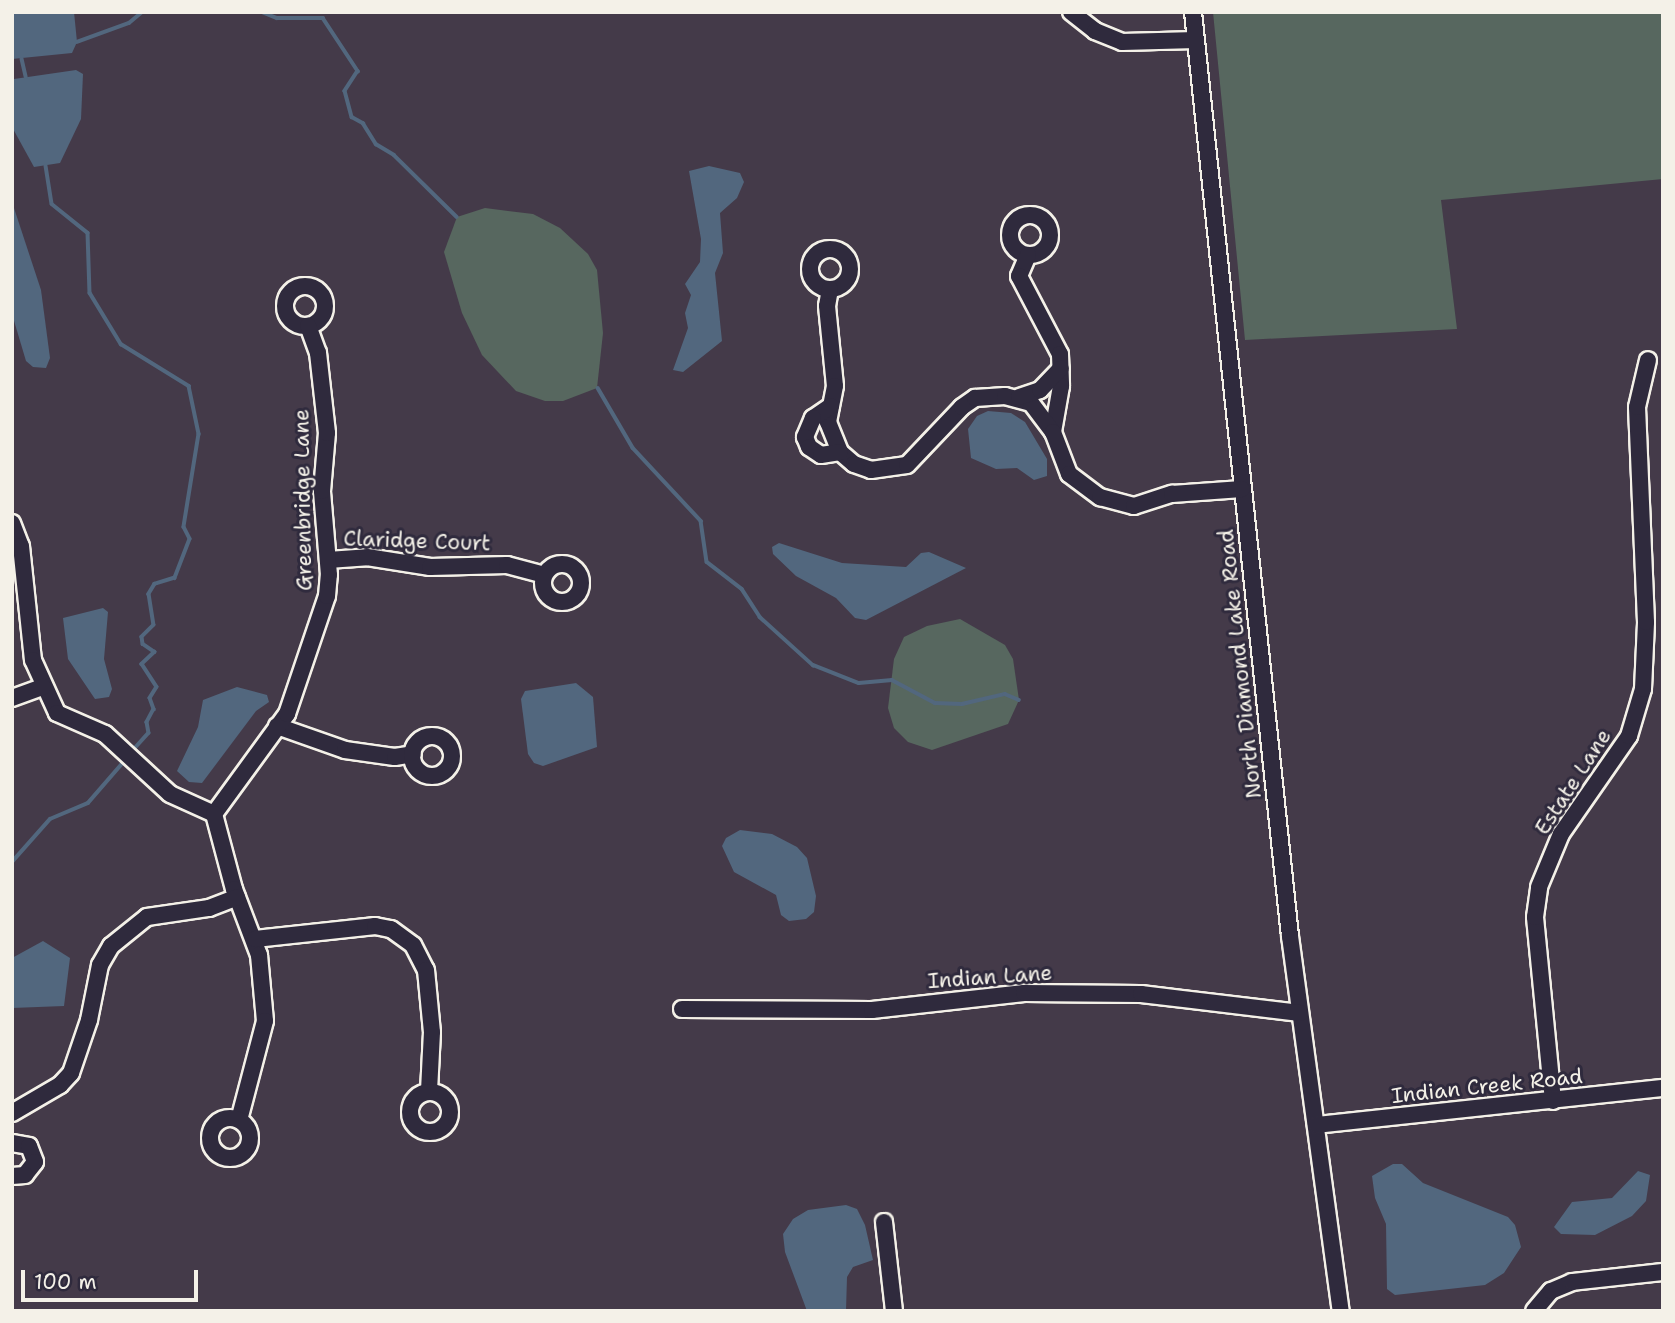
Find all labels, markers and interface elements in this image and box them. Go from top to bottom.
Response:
street label: Greenbridge Lane [289,409,317,591]
street label: Claridge Court [343,526,491,556]
street label: North Diamond Lake Road [1213,528,1267,800]
street label: Estate Lane [1530,724,1616,840]
street label: Indian Lane [927,960,1053,994]
street label: Indian Creek Road [1390,1063,1584,1109]
scale bar [24,1256,201,1300]
text: 100 m [34,1268,97,1296]

